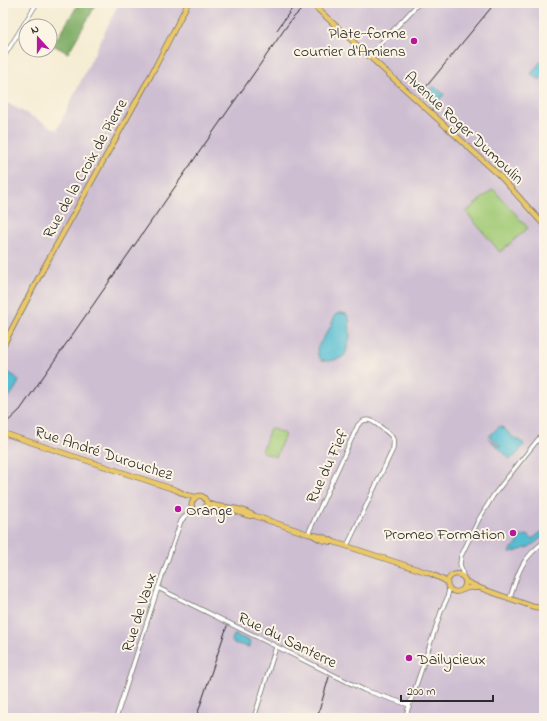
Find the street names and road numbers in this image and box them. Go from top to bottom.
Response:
street label: Avenue Roger Dumoulin [398,66,529,191]
street label: Rue de la Croix de Pierre [37,94,135,243]
street label: Rue André Durouchez [31,420,176,488]
street label: Rue du Fief [300,425,356,508]
street label: Rue de Vaux [116,570,164,655]
street label: Rue du Santerre [233,606,342,676]

